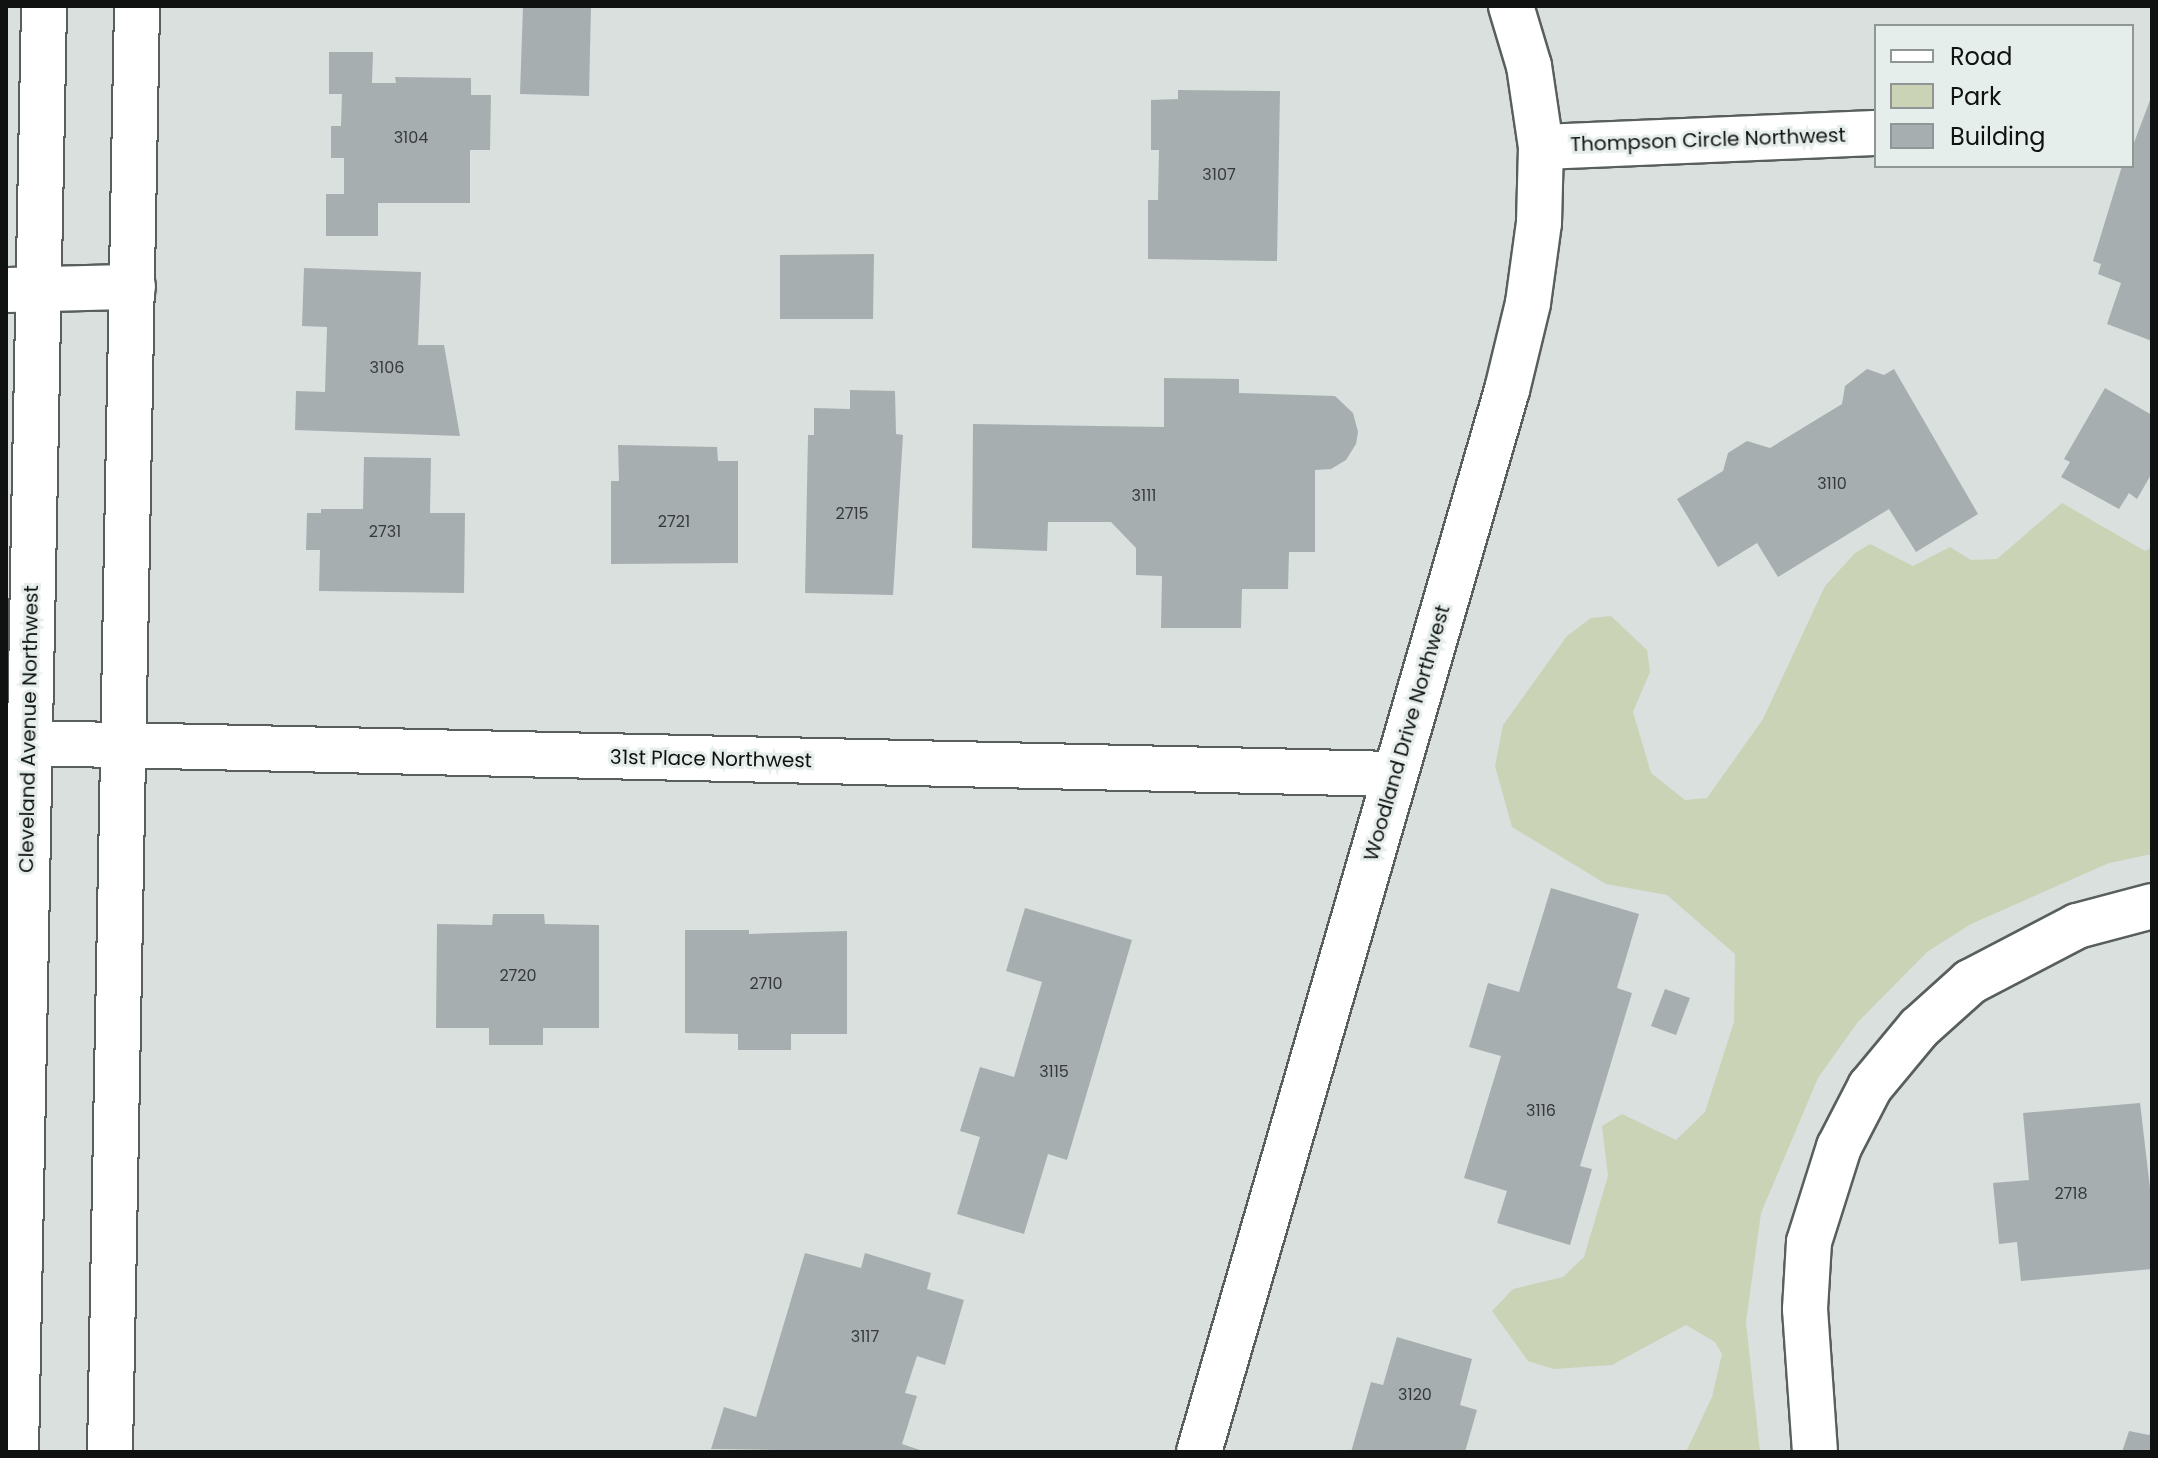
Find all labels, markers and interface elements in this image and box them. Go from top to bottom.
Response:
legend [1874,24,2134,168]
text: Road [1950,40,2012,73]
text: Park [1950,80,2001,113]
text: Building [1950,120,2046,153]
street label: Thompson Circle Northwest [1570,123,1846,157]
house number: 3104 [394,128,428,148]
house number: 3107 [1202,165,1236,185]
house number: 3106 [370,358,404,378]
house number: 3110 [1817,474,1847,494]
house number: 3111 [1132,486,1156,506]
house number: 2715 [835,504,869,524]
house number: 2721 [658,512,690,532]
house number: 2731 [369,522,401,542]
street label: Cleveland Avenue Northwest [14,585,44,873]
street label: Woodland Drive Northwest [1359,602,1455,864]
street label: 31st Place Northwest [610,745,812,773]
house number: 2720 [499,966,537,986]
house number: 2710 [749,974,783,994]
house number: 3115 [1039,1062,1069,1082]
house number: 3116 [1526,1101,1556,1121]
house number: 2718 [2054,1184,2088,1204]
house number: 3117 [851,1327,879,1347]
house number: 3120 [1398,1385,1432,1405]

